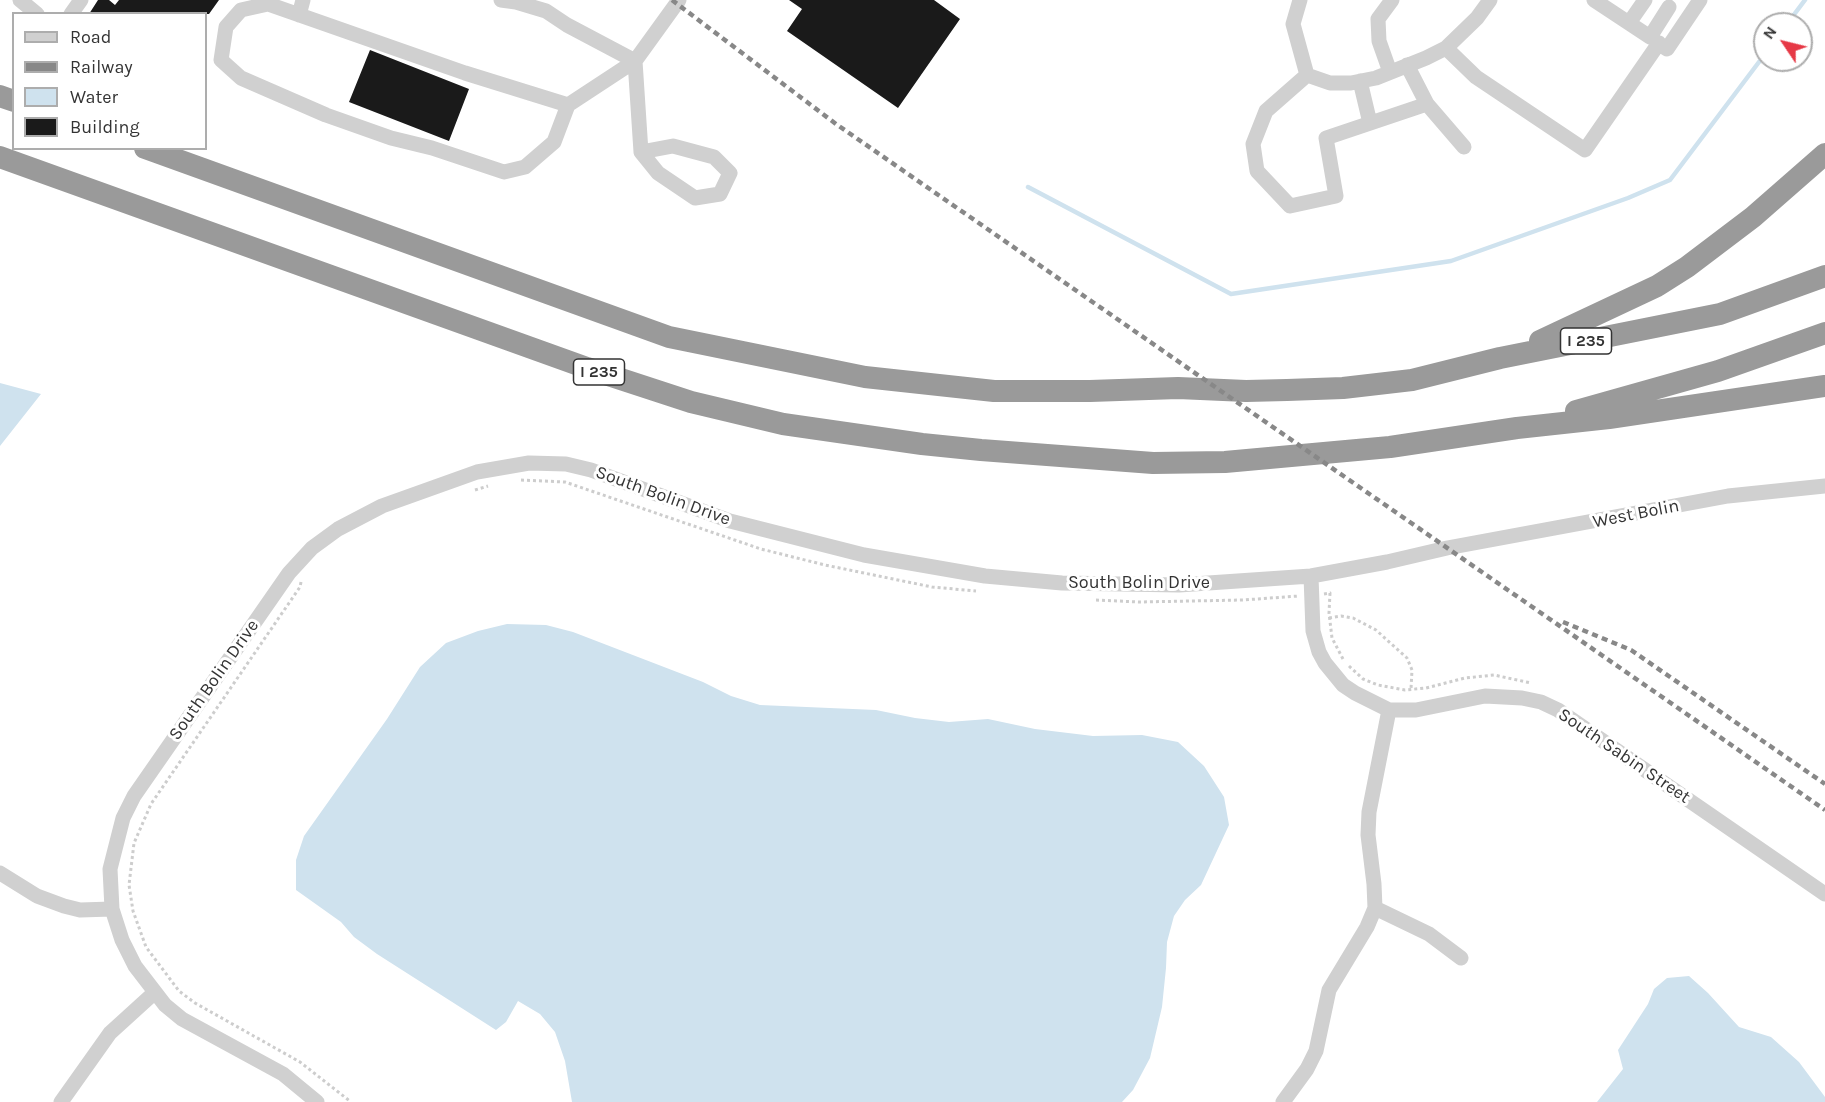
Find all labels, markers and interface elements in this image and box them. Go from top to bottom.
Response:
legend [12,12,207,150]
north arrow [1753,12,1813,72]
text: N [1758,22,1781,43]
text: Road [70,26,111,48]
text: Railway [70,56,133,78]
text: Water [70,86,118,108]
text: Building [70,116,140,138]
road number: I 235 [1560,328,1612,354]
road number: I 235 [574,359,624,385]
street label: South Bolin Drive [593,462,733,530]
street label: West Bolin [1591,495,1681,533]
street label: South Bolin Drive [1068,572,1210,594]
street label: South Bolin Drive [164,616,264,744]
street label: South Sabin Street [1554,704,1694,808]

